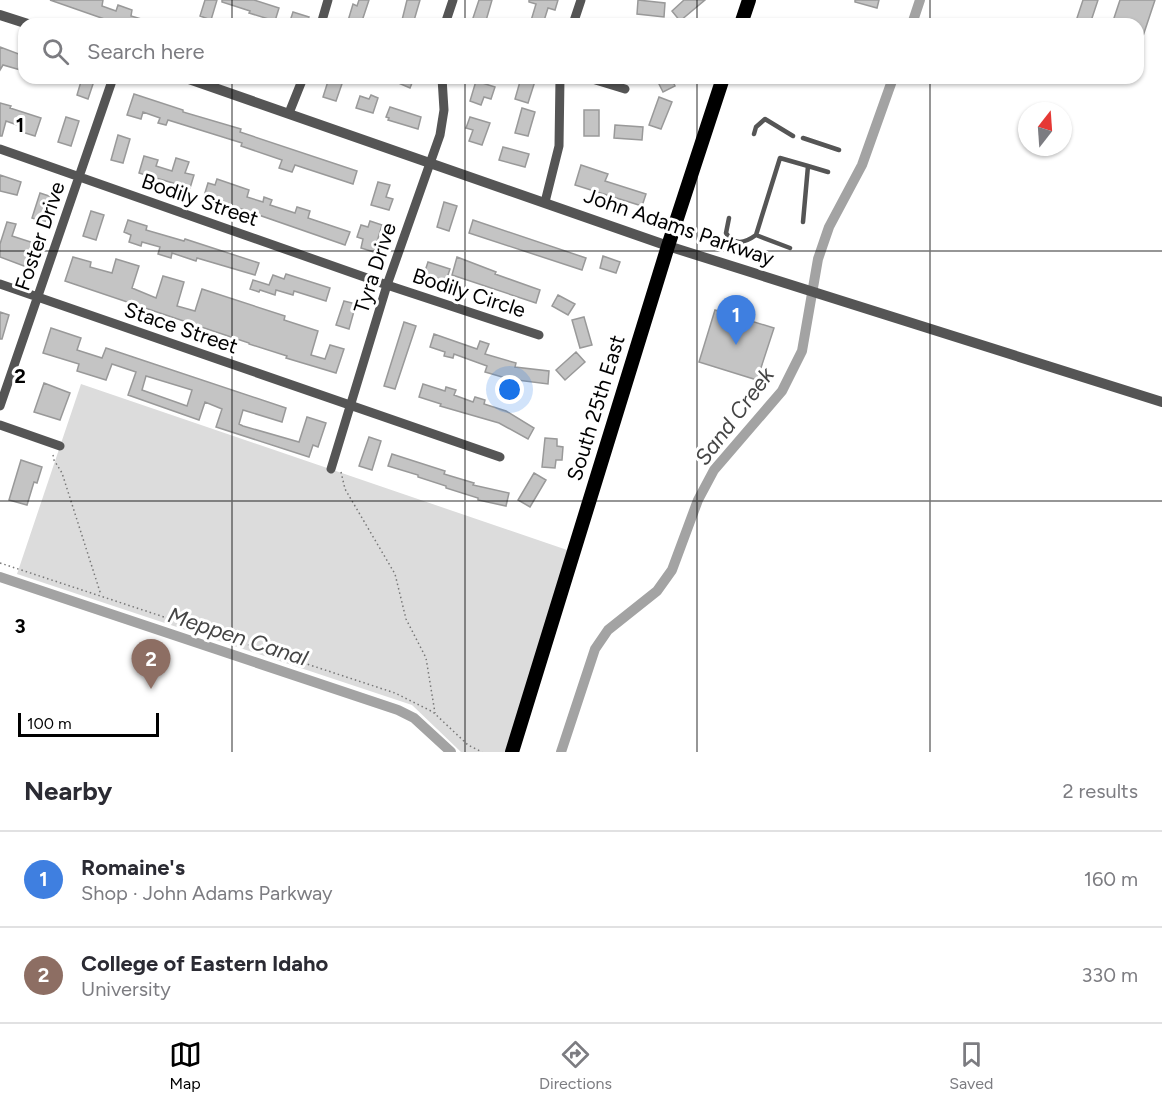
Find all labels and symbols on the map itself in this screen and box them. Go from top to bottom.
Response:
north arrow [1018,102,1072,156]
text: 1 [16,113,24,137]
street label: Bodily Street [138,168,262,231]
street label: Foster Drive [9,178,70,294]
street label: John Adams Parkway [581,182,777,271]
street label: Tyra Drive [348,219,401,316]
street label: Bodily Circle [409,262,529,323]
street label: Stace Street [121,296,241,359]
pin: 1 [716,296,756,345]
street label: South 25th East [561,332,630,484]
water label: Sand Creek [689,361,781,470]
text: 2 [14,364,26,388]
your location [495,375,524,404]
water label: Meppen Canal [165,601,311,672]
text: 3 [14,614,26,638]
pin: 2 [132,640,170,689]
scale bar [18,710,159,738]

